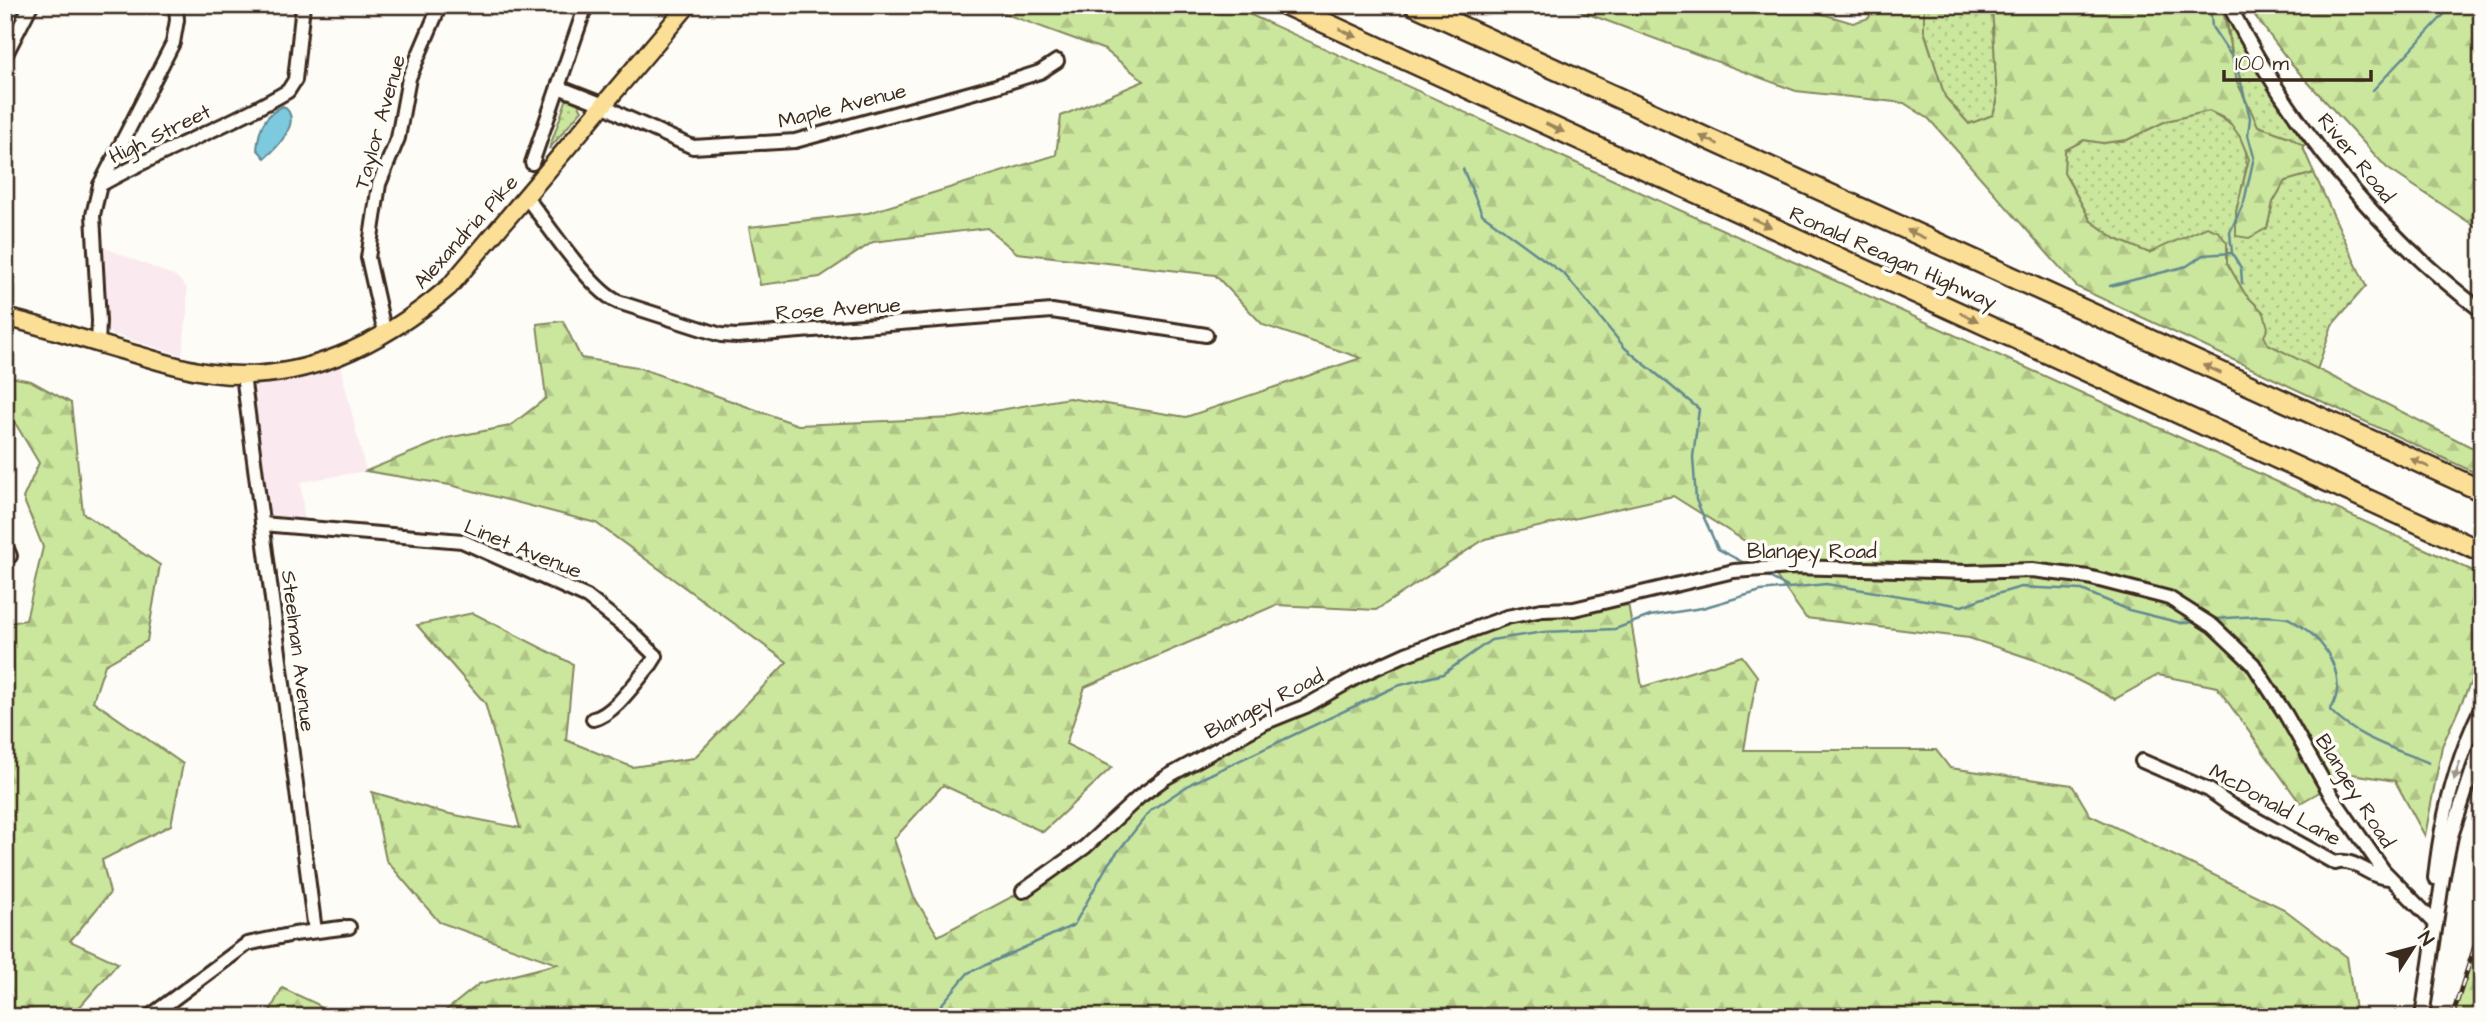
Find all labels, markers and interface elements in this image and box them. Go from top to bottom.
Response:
one-way arrow [1338,27,1358,39]
scale bar [2224,38,2372,82]
text: 100 m [2235,49,2290,78]
street label: Taylor Avenue [347,51,415,193]
street label: Maple Avenue [775,76,909,137]
street label: High Street [104,97,217,173]
street label: River Road [2311,107,2402,210]
one-way arrow [1545,122,1565,134]
one-way arrow [1699,134,1719,146]
street label: Alexandria Pike [407,169,525,295]
street label: Ronald Reagan Highway [1784,199,2002,319]
one-way arrow [1751,218,1772,229]
one-way arrow [1906,229,1926,240]
street label: Rose Avenue [774,290,902,328]
one-way arrow [1958,312,1979,323]
one-way arrow [2202,363,2223,374]
one-way arrow [2410,457,2430,469]
street label: Linet Avenue [460,512,586,586]
street label: Blangey Road [1747,537,1877,568]
street label: Steelman Avenue [274,569,322,733]
street label: Blangey Road [1200,662,1330,748]
street label: Blangey Road [2307,728,2402,855]
street label: McDonald Lane [2204,757,2346,853]
one-way arrow [2451,761,2461,782]
north arrow [2378,914,2448,984]
text: N [2411,926,2440,952]

